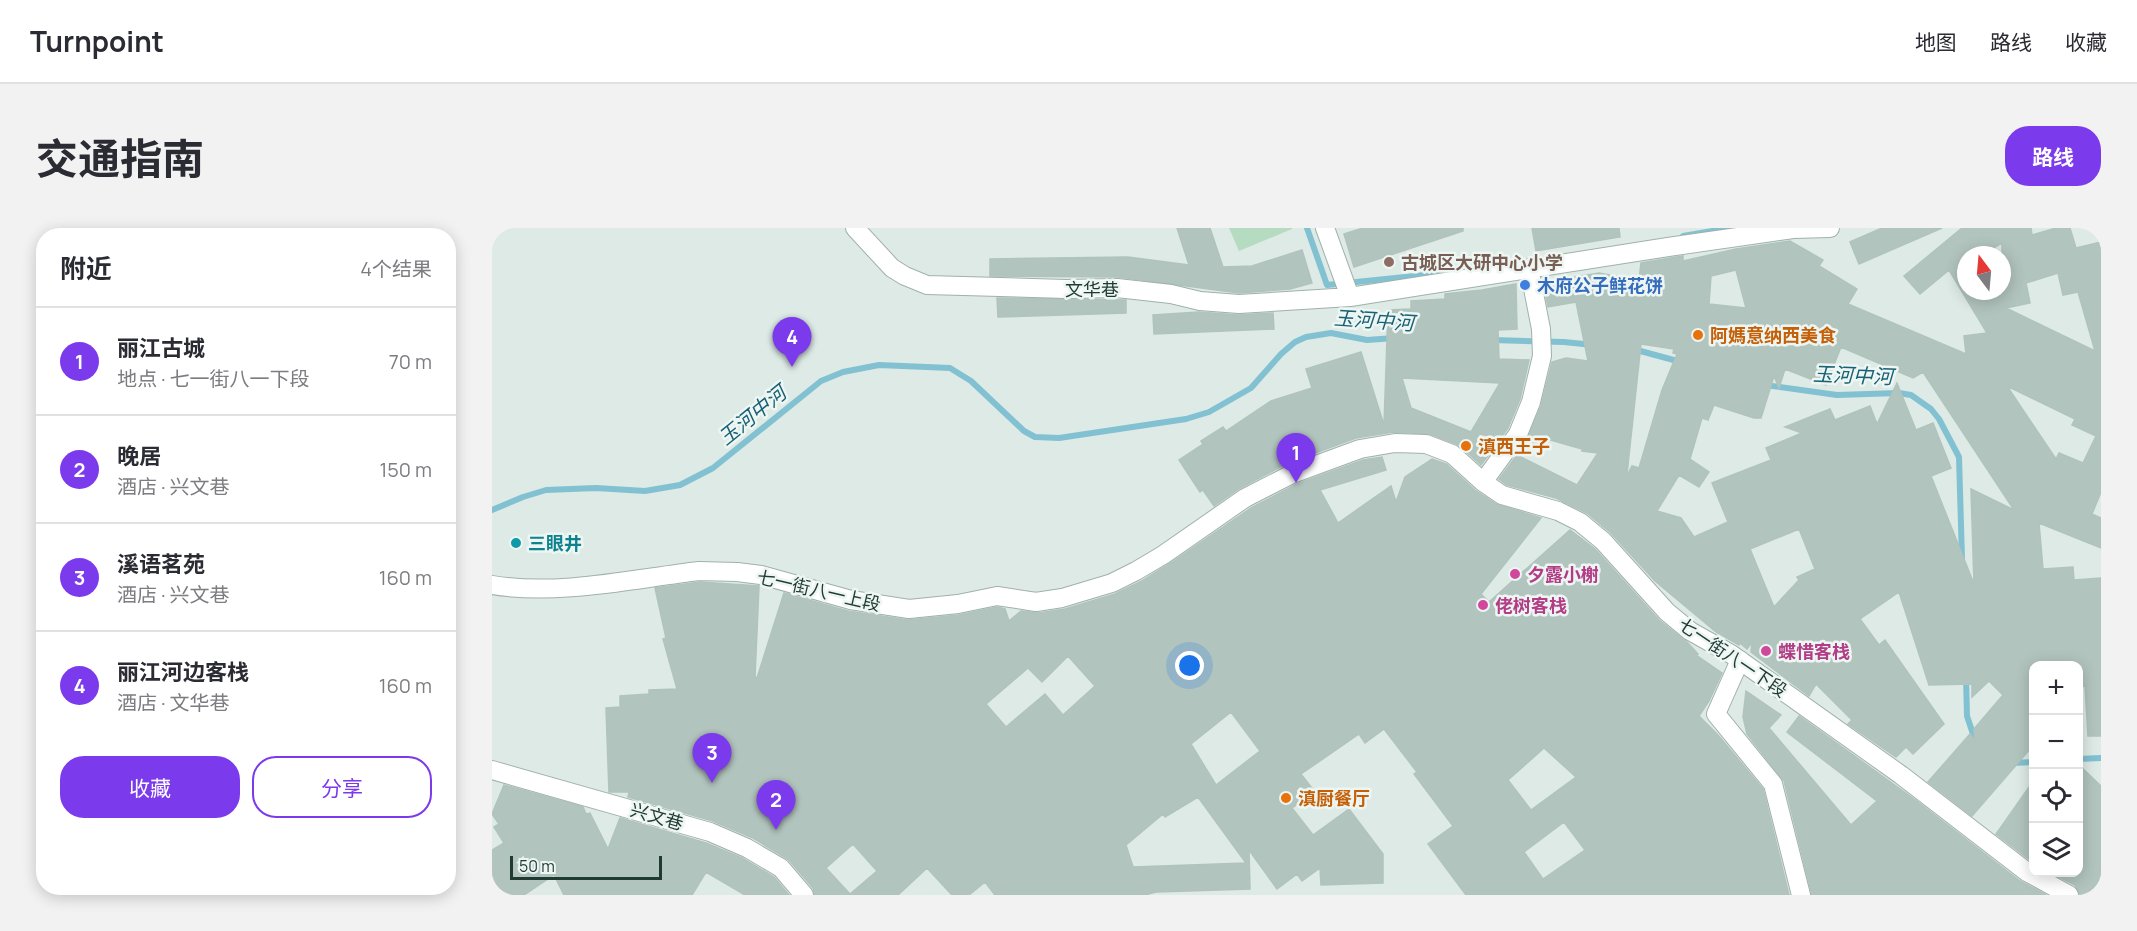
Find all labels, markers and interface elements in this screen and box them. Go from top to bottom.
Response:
text: Turnpoint [30,22,164,60]
text: 地图 [1915,28,1957,56]
text: 路线 [1990,28,2032,56]
text: 收藏 [2065,28,2107,56]
button: 路线 [2005,126,2101,186]
text: 交通指南 [36,129,204,187]
north arrow [1957,246,2011,300]
text: 附近 [60,250,112,286]
place label: 古城区大研中心小学 [1401,250,1563,274]
text: 4个结果 [360,255,432,282]
marker: 古城区大研中心小学 [1382,255,1396,269]
place label: 木府公子鲜花饼 [1537,273,1663,297]
street label: 文华巷 [1065,277,1119,301]
marker: 木府公子鲜花饼 [1518,278,1532,292]
water label: 玉河中河 [1333,304,1419,337]
pin: 4 [772,318,812,367]
place label: 阿媽意纳西美食 [1710,323,1836,347]
marker: 阿媽意纳西美食 [1691,328,1705,342]
text: 丽江古城 [117,333,205,363]
text: 1 [75,348,84,375]
text: 70 m [389,348,432,375]
water label: 玉河中河 [1813,360,1897,390]
text: 地点 · 七一街八一下段 [117,365,310,392]
water label: 玉河中河 [712,377,795,451]
pin: 1 [1276,434,1316,483]
place label: 滇西王子 [1478,434,1550,458]
marker: 滇西王子 [1459,439,1473,453]
text: 晚居 [117,441,161,471]
text: 2 [74,456,85,483]
text: 150 m [379,456,432,483]
text: 酒店 · 兴文巷 [117,473,230,500]
place label: 三眼井 [528,531,582,555]
marker: 三眼井 [509,536,523,550]
text: 溪语茗苑 [117,549,205,579]
place label: 夕露小榭 [1527,562,1599,586]
text: 3 [74,564,85,591]
text: 160 m [379,564,432,591]
street label: 七一街八一上段 [755,564,883,616]
marker: 夕露小榭 [1508,567,1522,581]
text: 酒店 · 兴文巷 [117,581,230,608]
place label: 佬树客栈 [1495,593,1567,617]
marker: 佬树客栈 [1476,598,1490,612]
street label: 七一街八一下段 [1674,612,1792,702]
place label: 蝶惜客栈 [1778,639,1850,663]
marker: 蝶惜客栈 [1759,644,1773,658]
your location [1175,651,1204,680]
text: 丽江河边客栈 [117,657,249,687]
map controls [2029,661,2083,877]
button: + [2029,661,2083,715]
text: 4 [73,672,86,699]
text: 160 m [379,672,432,699]
text: 酒店 · 文华巷 [117,689,230,716]
button: − [2029,715,2083,769]
pin: 3 [692,734,732,783]
button: 收藏 [60,756,240,818]
button: 分享 [252,756,432,818]
button: locate [2029,769,2083,823]
pin: 2 [756,780,796,830]
place label: 滇厨餐厅 [1298,786,1370,810]
marker: 滇厨餐厅 [1279,791,1293,805]
street label: 兴文巷 [628,797,686,835]
button: layers [2029,823,2083,877]
scale bar [510,853,662,880]
text: 50 m [519,855,555,877]

